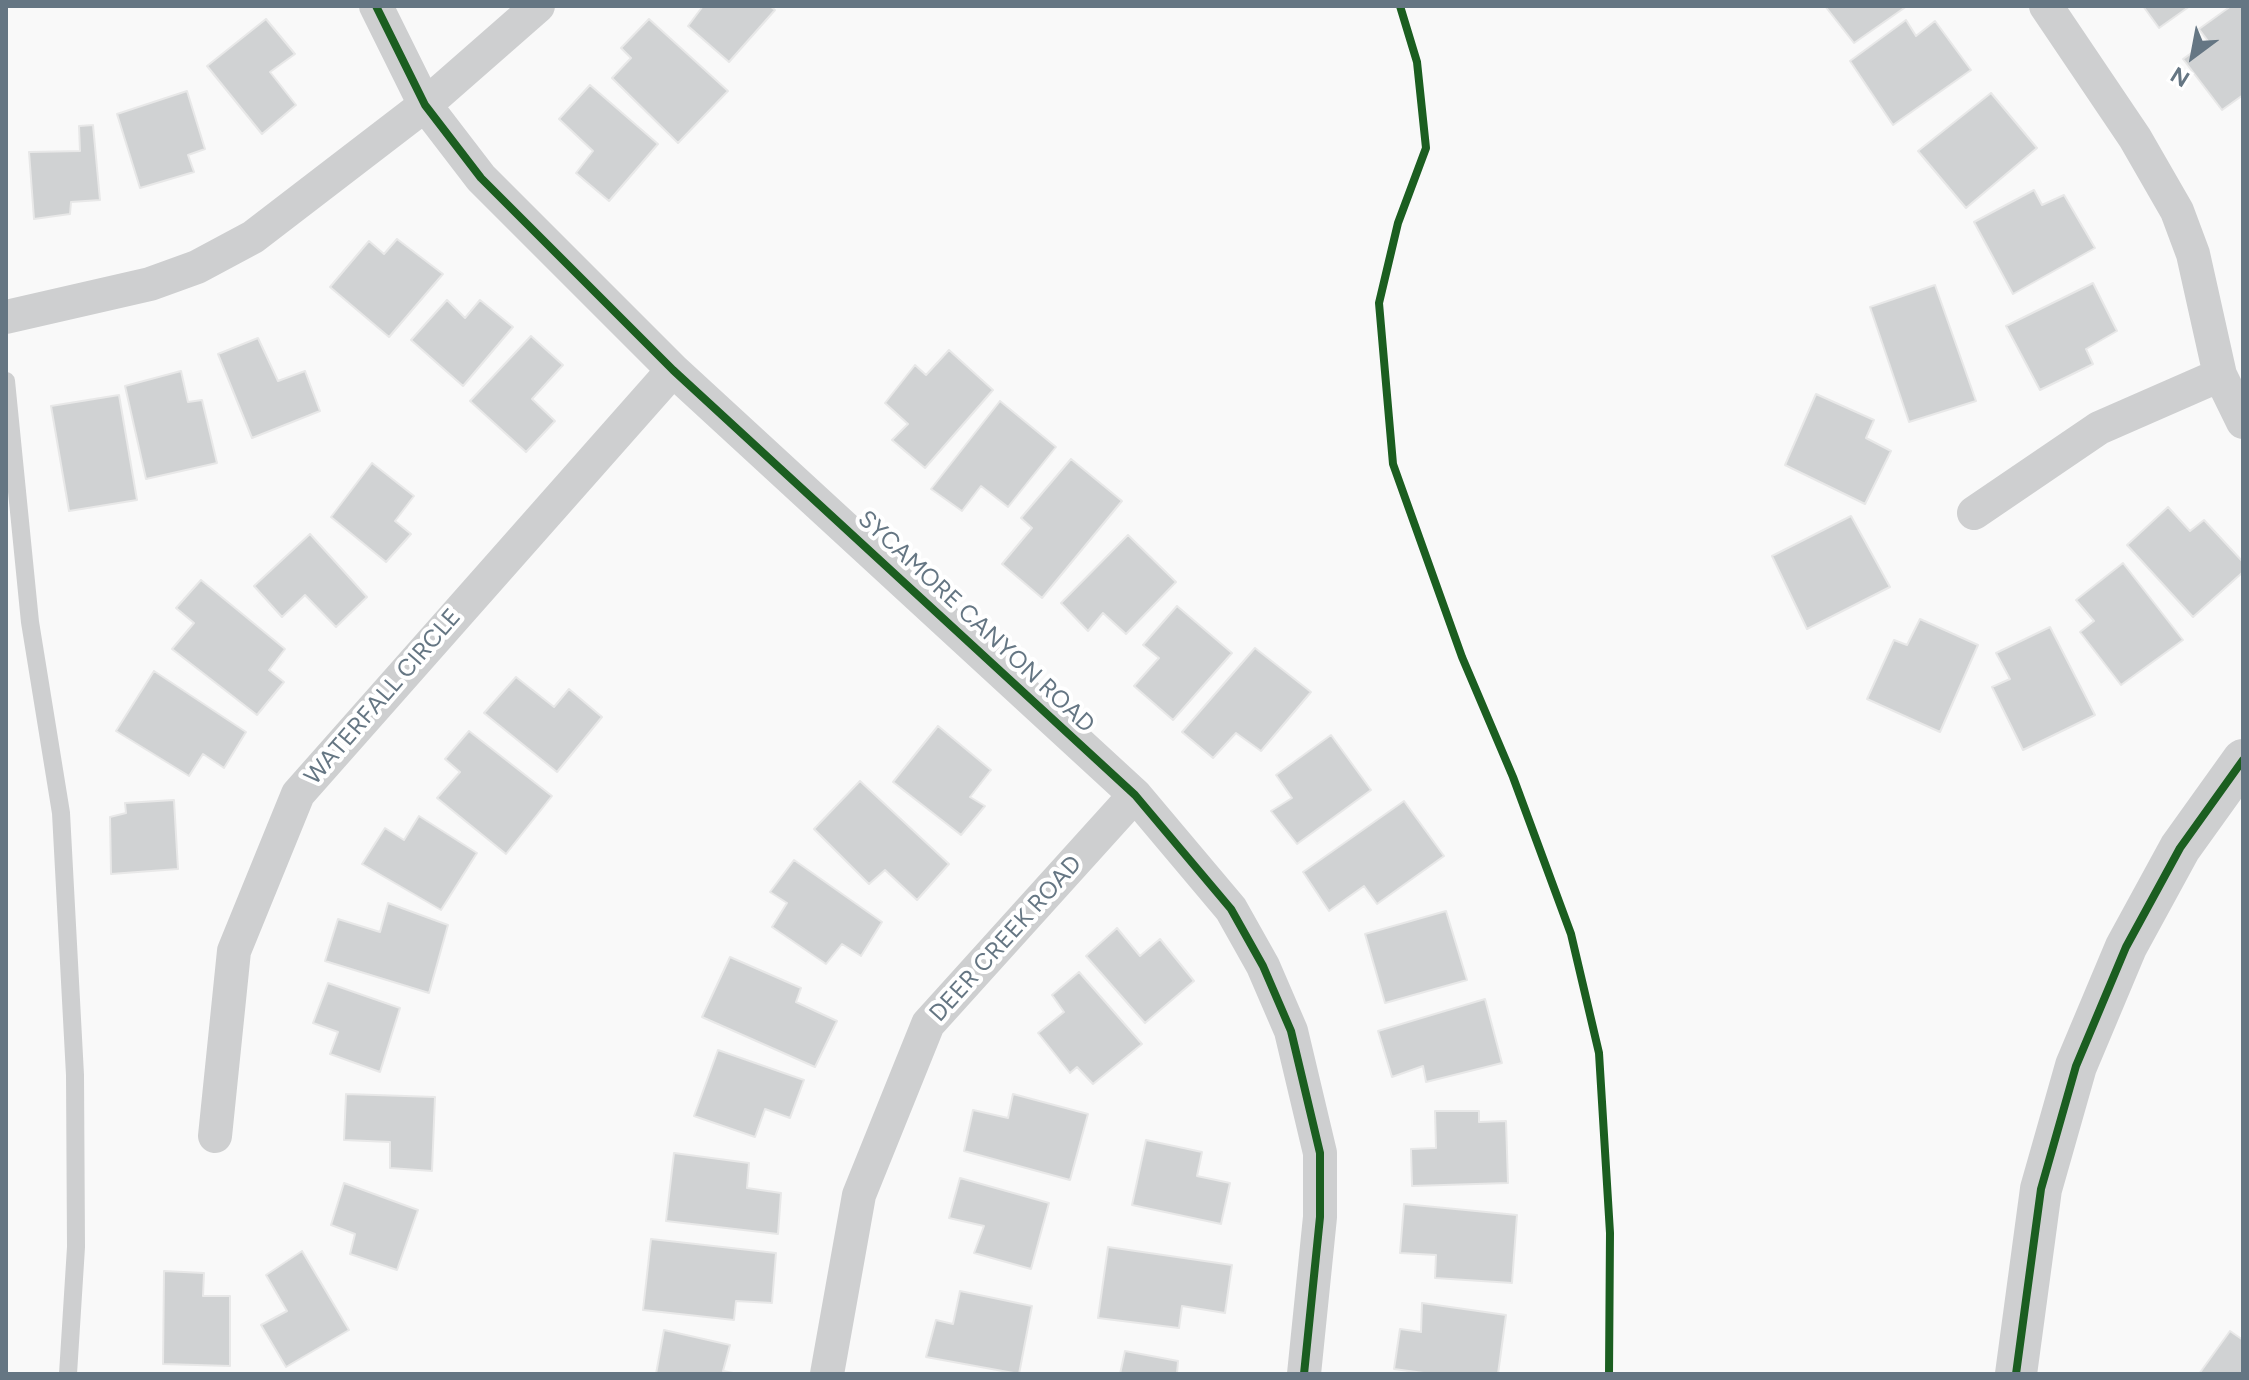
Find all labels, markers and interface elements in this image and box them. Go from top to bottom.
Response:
north arrow [2153,16,2233,96]
text: N [2166,61,2194,93]
street label: SYCAMORE CANYON ROAD [852,505,1100,739]
street label: WATERFALL CIRCLE [299,603,467,791]
street label: DEER CREEK ROAD [924,850,1088,1028]

